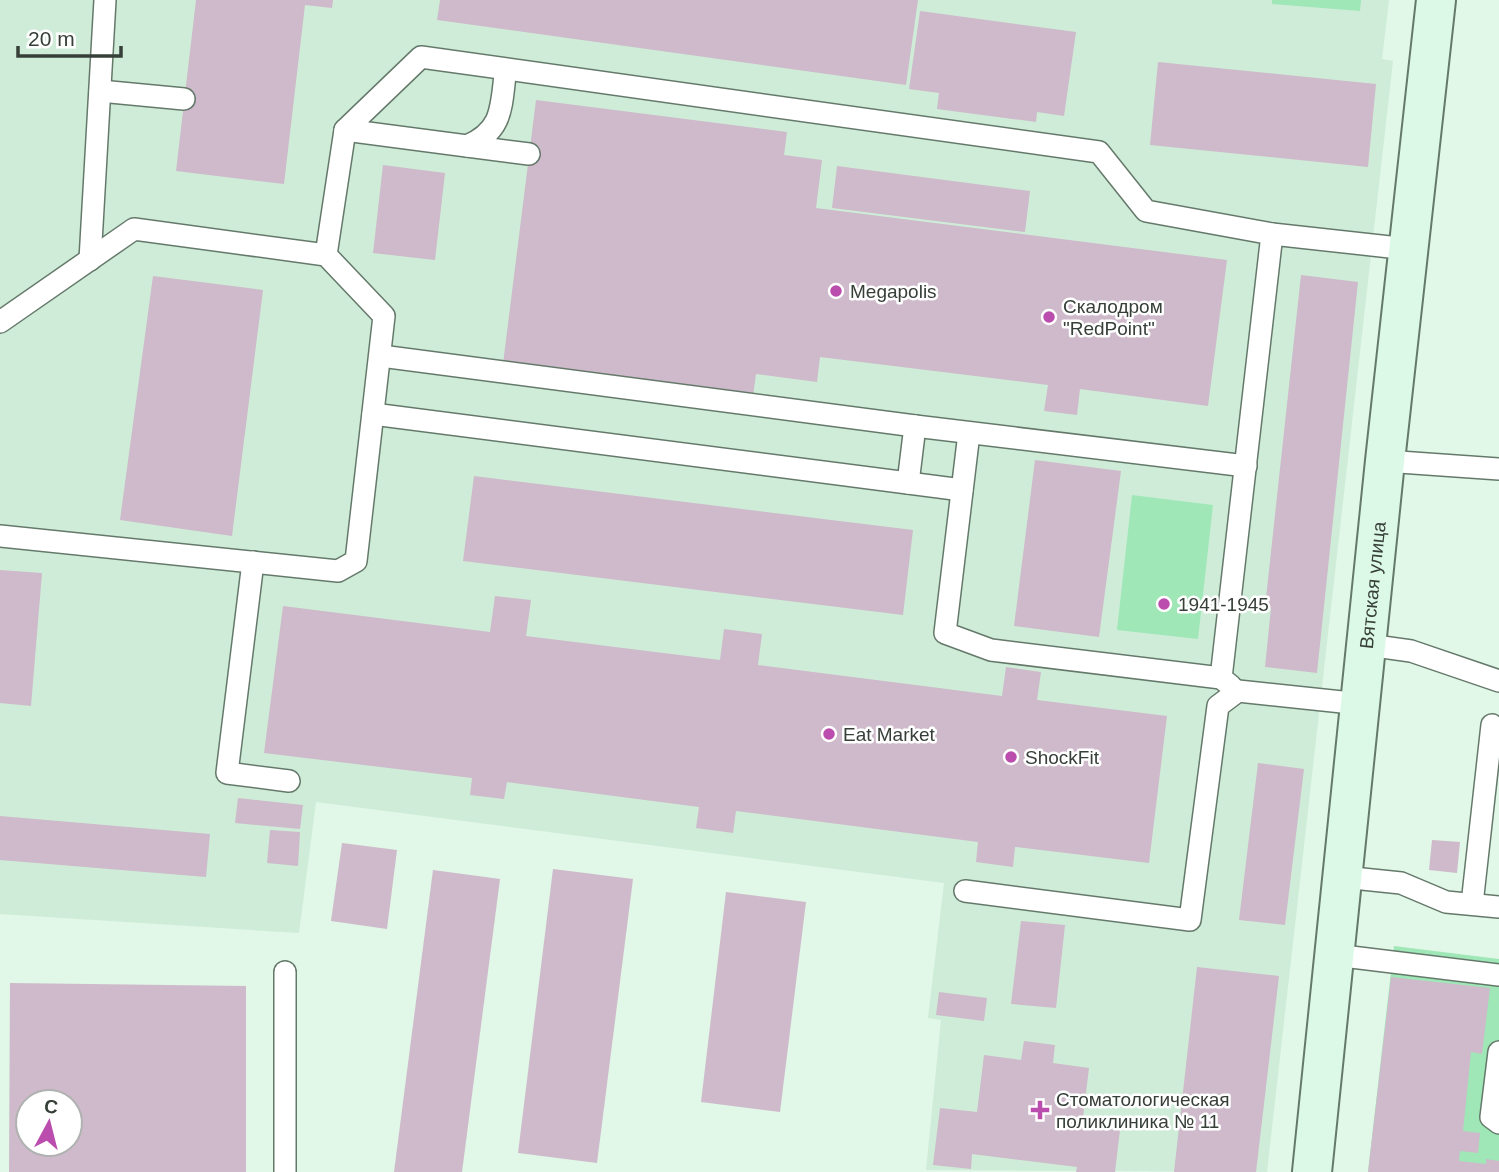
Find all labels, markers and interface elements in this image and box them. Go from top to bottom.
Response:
scale bar [18,14,121,58]
text: 20 m [28,27,75,50]
place label: Megapolis [850,281,937,302]
marker: Megapolis [828,283,844,299]
place label: Скалодром "RedPoint" [1063,296,1163,339]
marker: Скалодром "RedPoint" [1041,309,1057,325]
street label: Вятская улица [1356,520,1390,650]
place label: 1941-1945 [1178,594,1269,615]
marker: 1941-1945 [1156,596,1172,612]
place label: Eat Market [843,724,936,745]
marker: Eat Market [821,726,837,742]
place label: ShockFit [1025,747,1100,768]
marker: ShockFit [1003,749,1019,765]
north arrow [14,1088,84,1158]
place label: Стоматологическая поликлиника № 11 [1056,1089,1230,1132]
text: С [43,1095,59,1118]
marker: Стоматологическая поликлиника № 11 [1030,1100,1050,1120]

